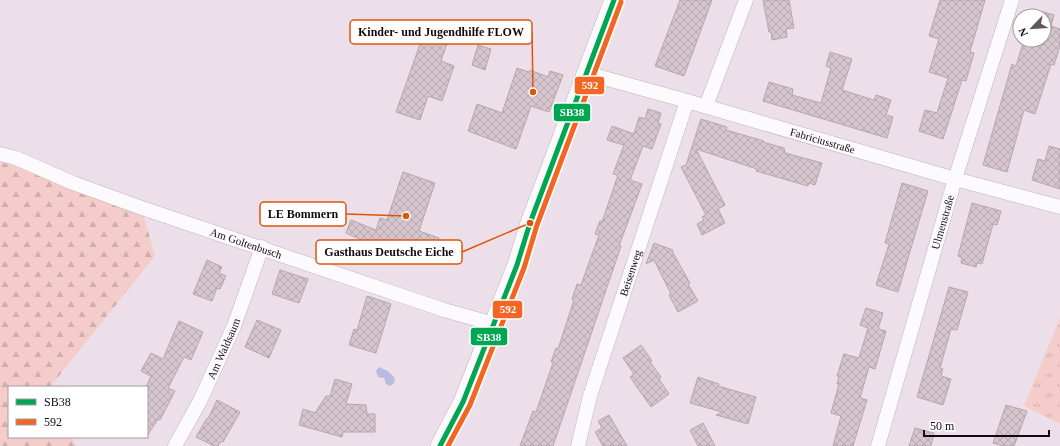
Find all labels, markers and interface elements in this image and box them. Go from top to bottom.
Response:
north arrow [1012,8,1052,48]
callout: Kinder- und Jugendhilfe FLOW [350,20,532,44]
text: Kinder- und Jugendhilfe FLOW [358,25,524,39]
text: N [1016,26,1030,38]
line badge: 592 [574,76,605,95]
text: 592 [582,79,599,91]
line badge: SB38 [553,103,591,122]
text: SB38 [560,106,585,118]
street label: Fabriciusstraße [789,125,857,156]
street label: Ulmenstraße [929,193,956,251]
callout: LE Bommern [260,202,346,226]
text: LE Bommern [268,207,338,221]
street label: Am Goltenbusch [209,225,284,261]
callout: Gasthaus Deutsche Eiche [316,240,462,264]
text: Gasthaus Deutsche Eiche [324,245,454,259]
street label: Beisenweg [617,248,644,298]
line badge: 592 [492,300,523,319]
text: 592 [500,303,517,315]
street label: Am Waldsaum [205,316,242,381]
line badge: SB38 [470,327,508,346]
text: SB38 [477,331,502,343]
legend [8,386,148,438]
text: SB38 [44,395,71,409]
scale bar [924,412,1049,438]
text: 592 [44,415,62,429]
text: 50 m [930,419,955,433]

